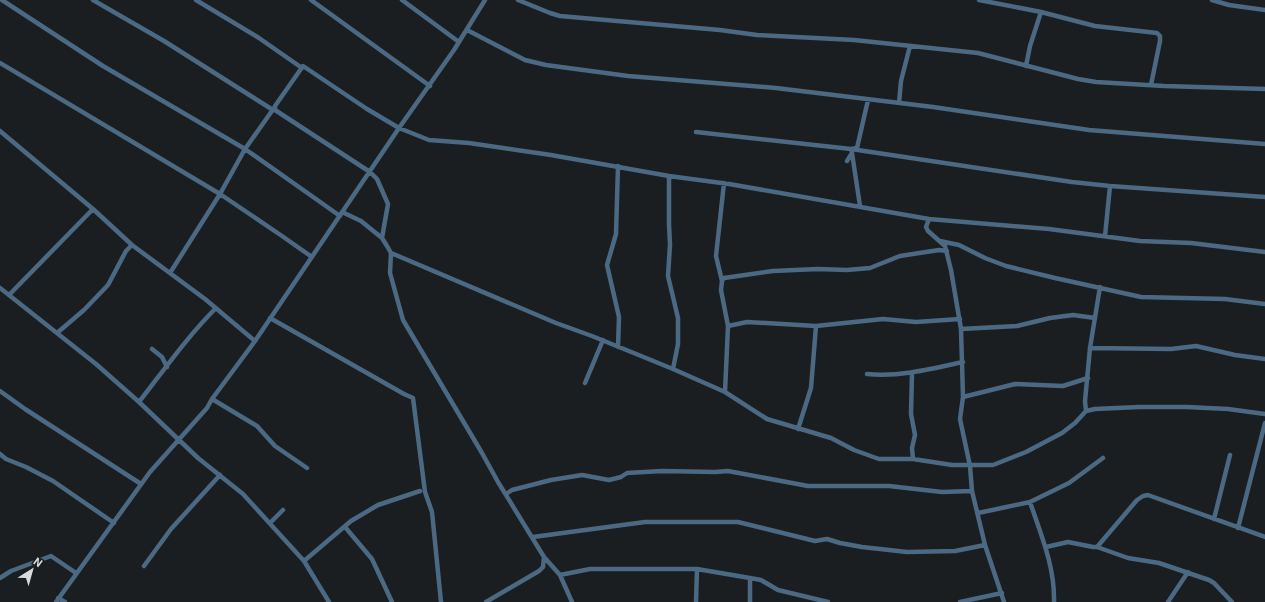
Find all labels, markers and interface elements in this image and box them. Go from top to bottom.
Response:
north arrow [12,550,52,590]
text: N [31,555,45,570]

